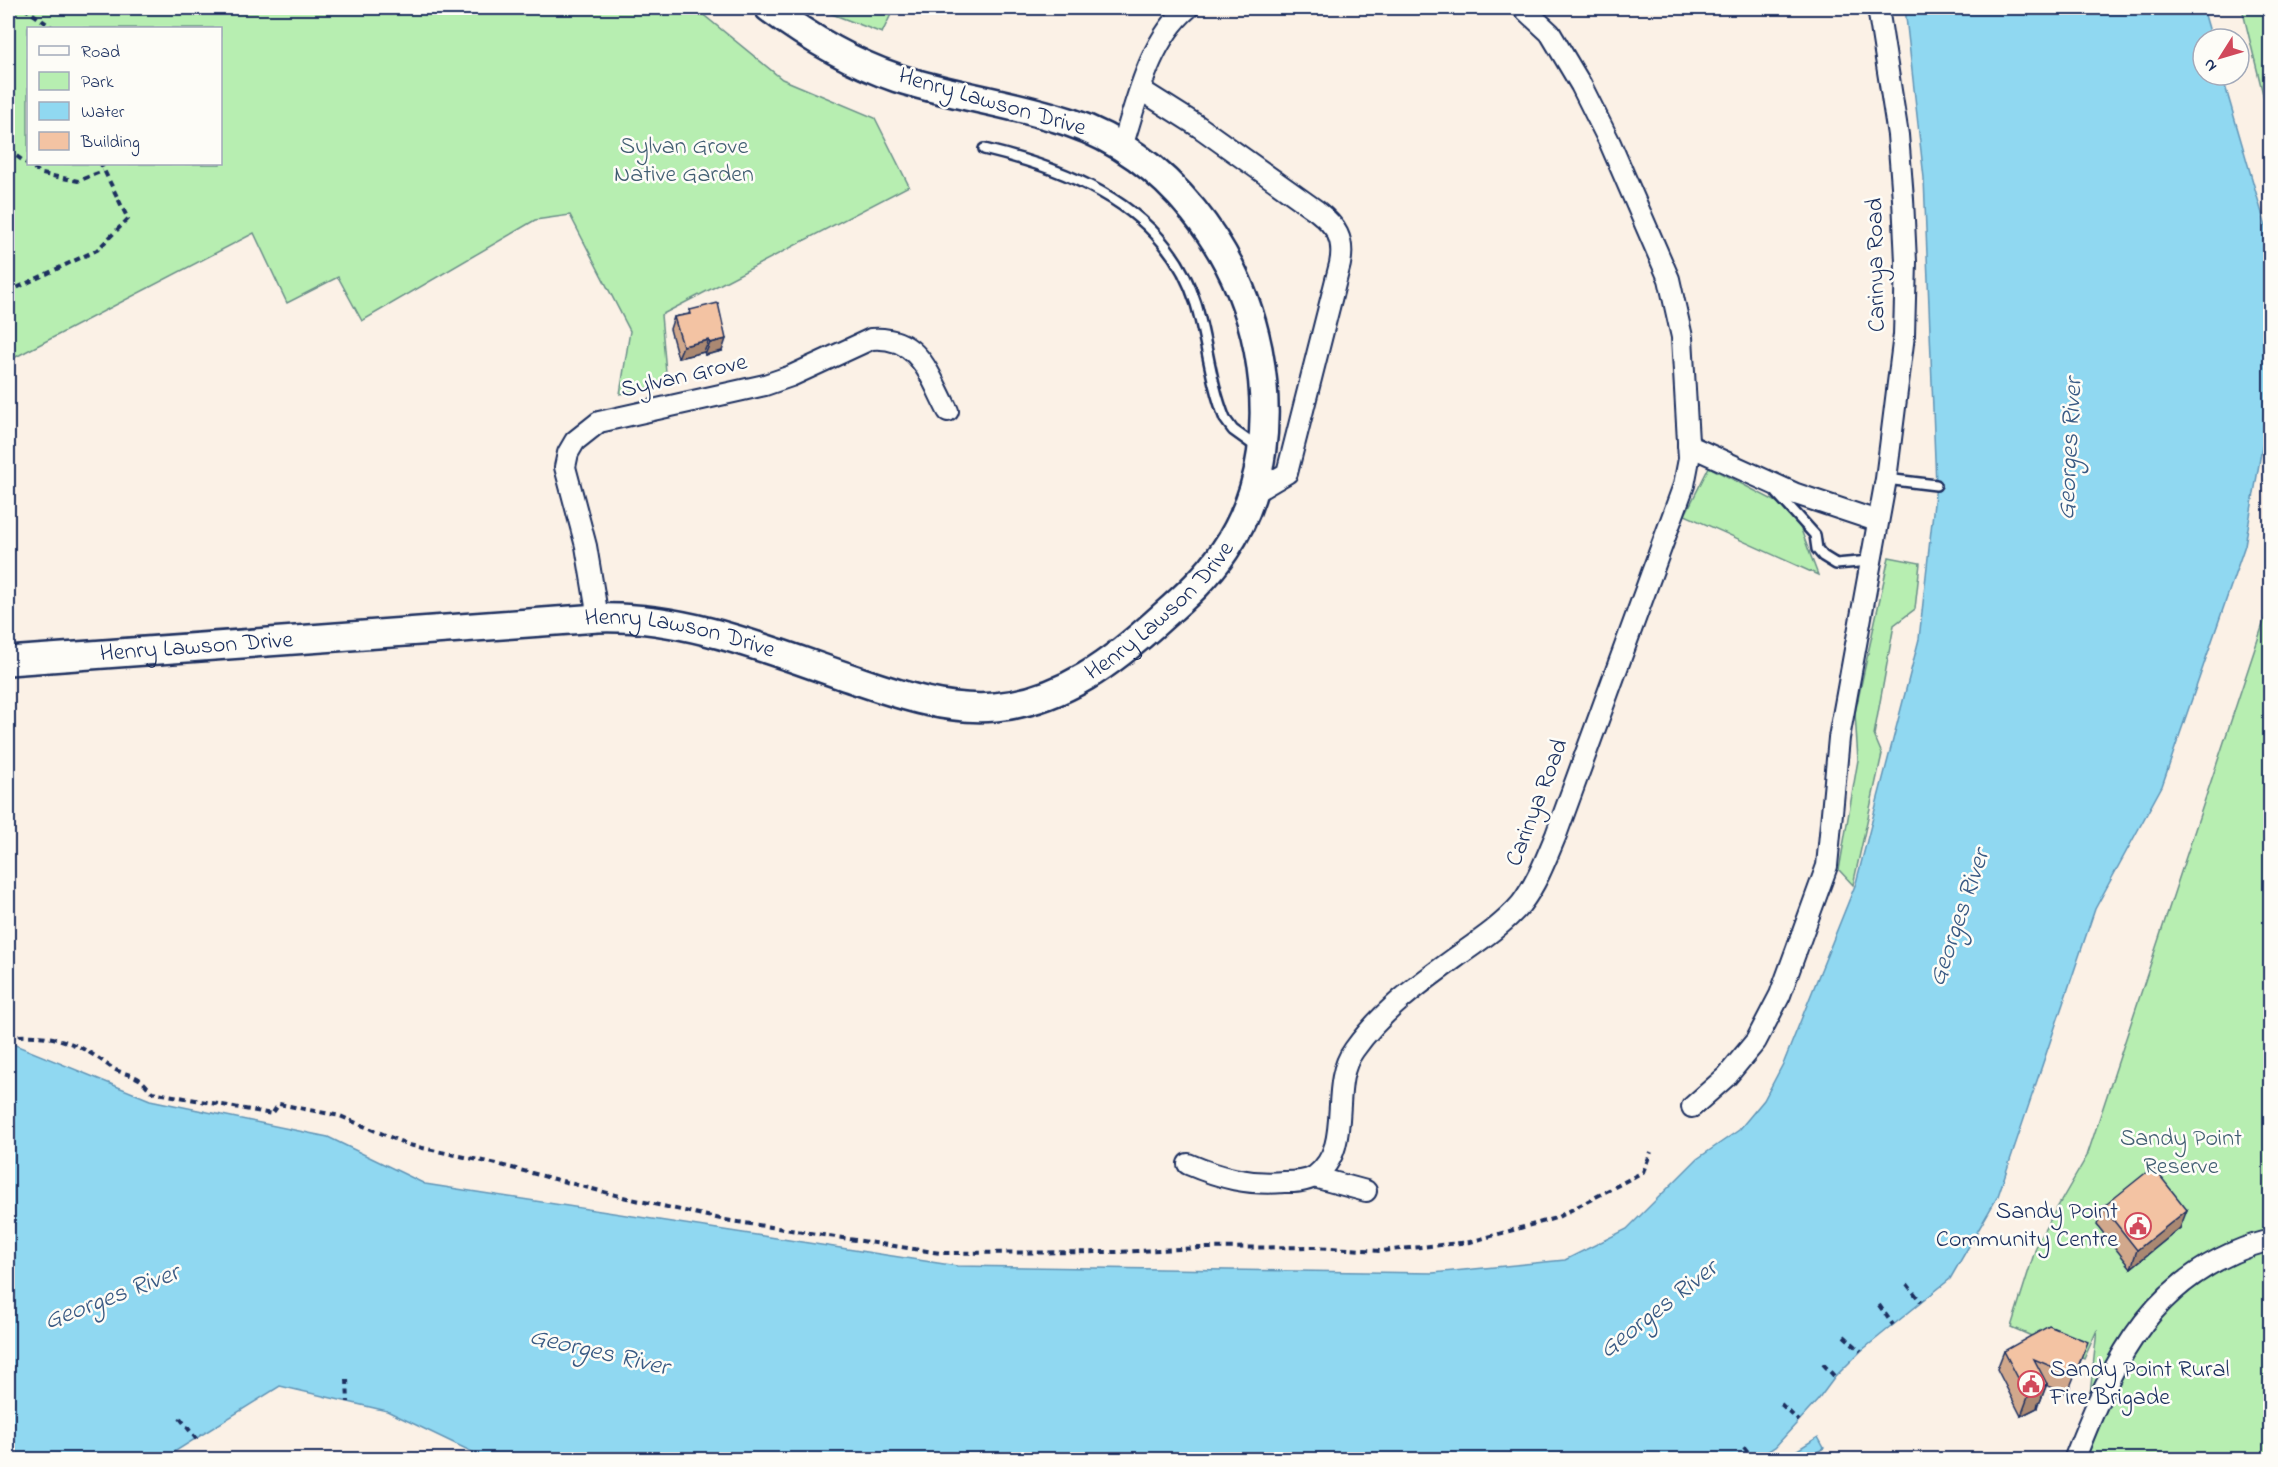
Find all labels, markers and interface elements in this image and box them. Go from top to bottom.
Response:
legend [27,27,222,165]
north arrow [2191,27,2251,87]
text: Road [81,40,120,66]
text: N [2198,53,2223,76]
street label: Henry Lawson Drive [894,60,1090,148]
text: Park [81,70,114,96]
text: Water [81,100,125,126]
text: Building [80,130,140,157]
park label: Sylvan Grove Native Garden [614,130,754,193]
street label: Carinya Road [1858,197,1897,332]
street label: Sylvan Grove [617,345,751,409]
water label: Georges River [2048,374,2094,521]
street label: Henry Lawson Drive [1078,534,1244,690]
street label: Henry Lawson Drive [583,600,780,668]
street label: Henry Lawson Drive [99,623,295,672]
street label: Carinya Road [1498,734,1580,872]
water label: Georges River [1919,842,2002,991]
park label: Sandy Point Reserve [2120,1122,2242,1185]
place label: Sandy Point Community Centre [1936,1195,2118,1259]
public building icon: Sandy Point Community Centre [2123,1211,2153,1241]
water label: Georges River [1591,1249,1729,1369]
water label: Georges River [39,1254,188,1341]
water label: Georges River [525,1318,675,1388]
place label: Sandy Point Rural Fire Brigade [2049,1353,2230,1416]
public building icon: Sandy Point Rural Fire Brigade [2016,1369,2046,1399]

